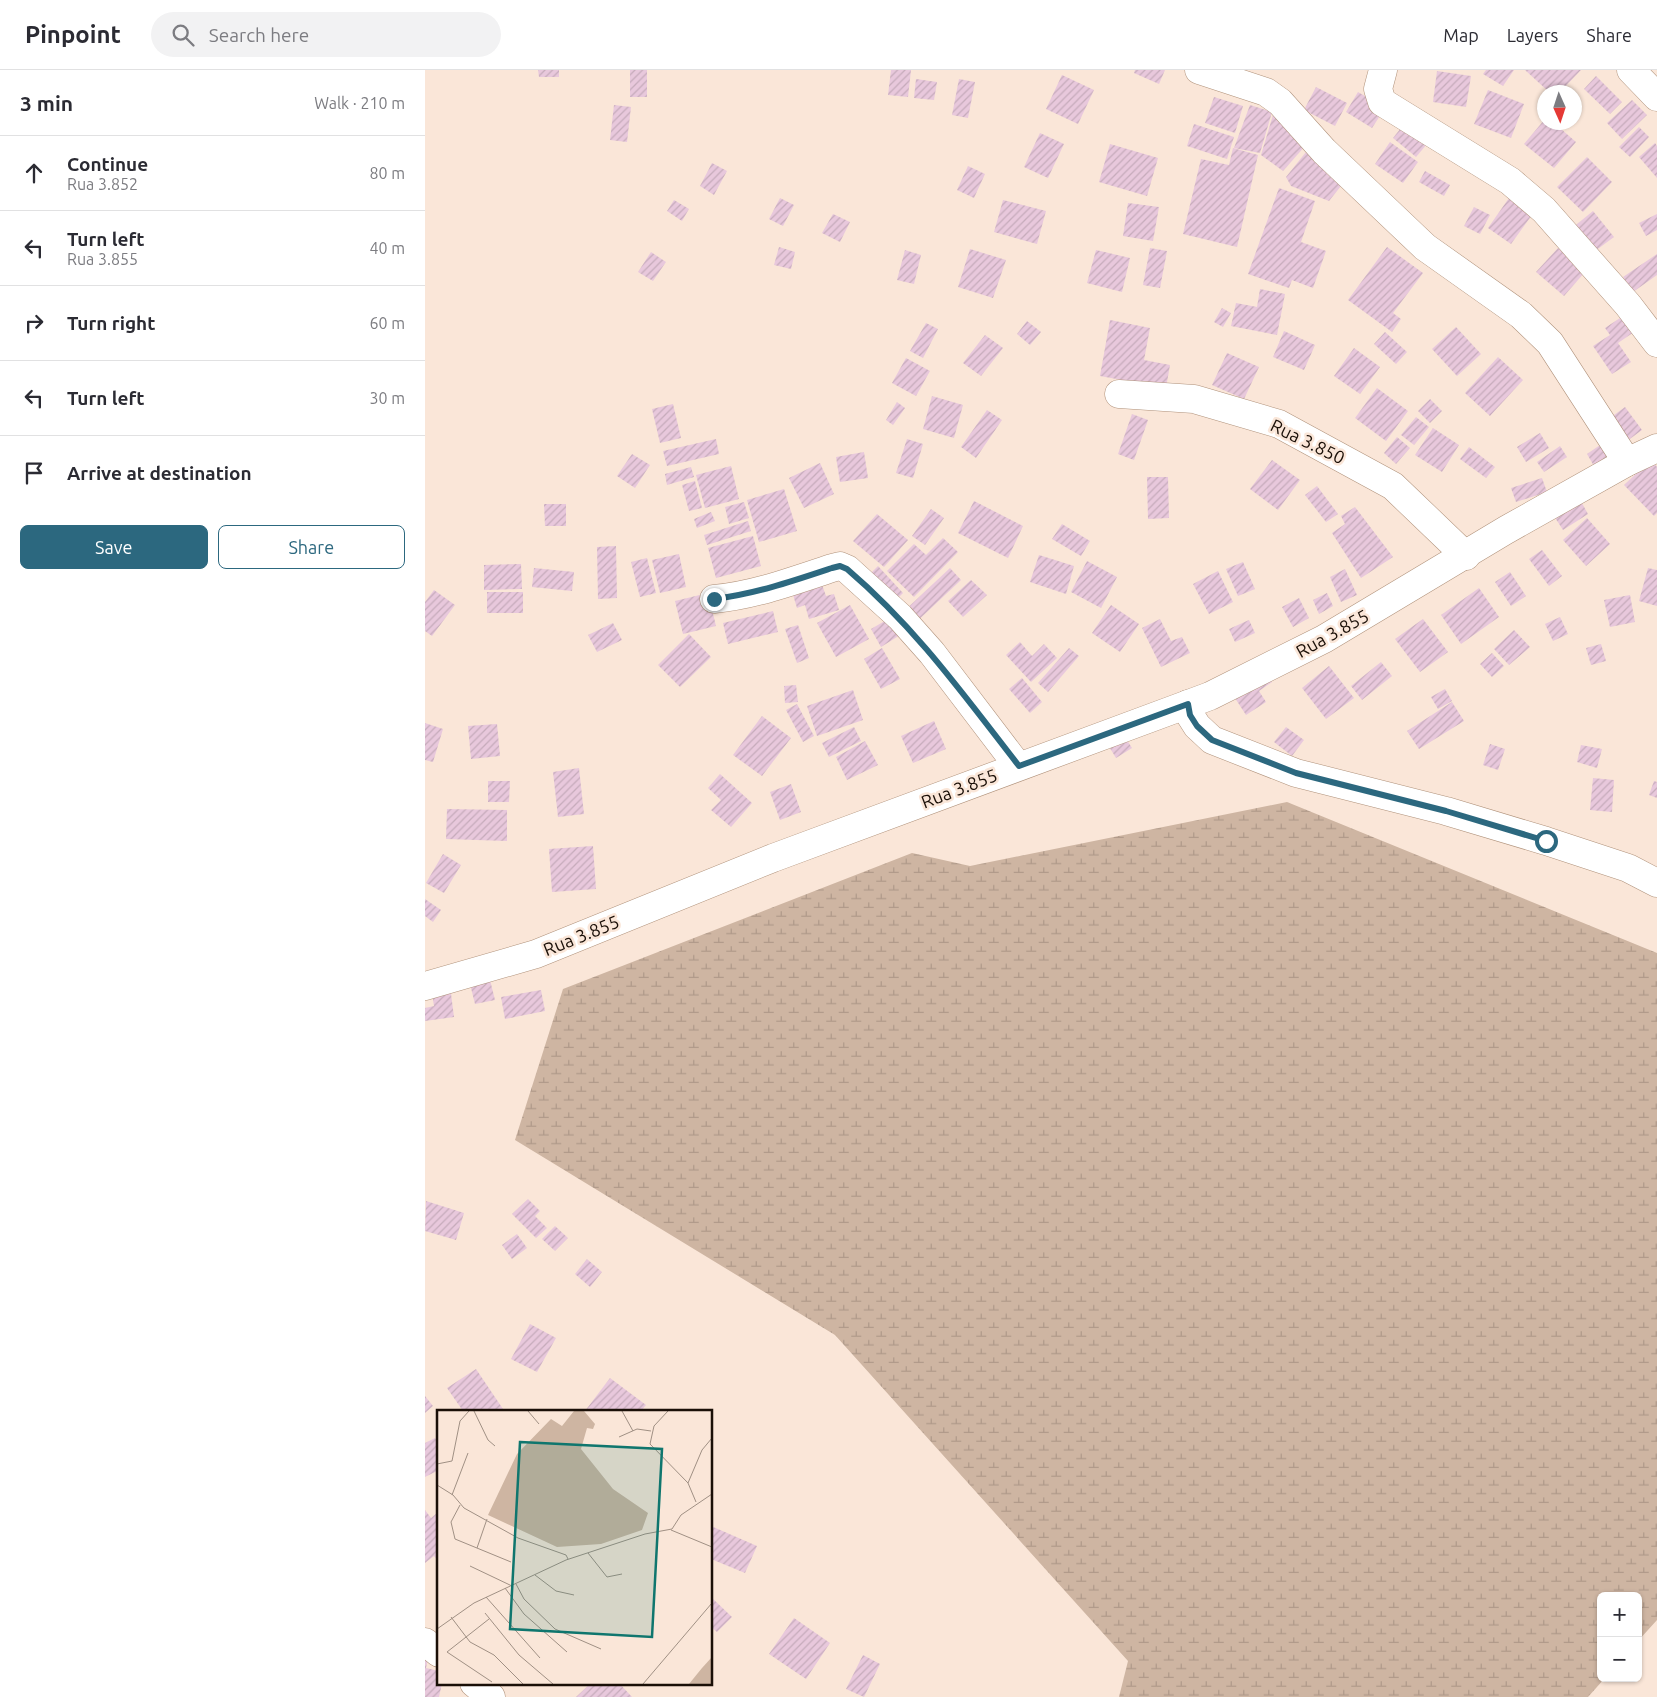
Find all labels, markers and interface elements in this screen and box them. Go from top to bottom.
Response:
search box [151,12,501,57]
text: Pinpoint [25,21,121,48]
icon: search [169,21,197,49]
text: Search here [209,24,309,46]
text: Map [1443,25,1479,45]
text: Layers [1507,25,1558,45]
text: Share [1586,25,1632,45]
north arrow [1537,85,1582,130]
text: 3 min [20,91,73,115]
text: Walk · 210 m [314,94,405,112]
text: Continue [67,153,148,175]
icon: ahead [20,159,48,187]
text: 80 m [369,164,405,182]
text: Rua 3.852 [67,175,138,193]
text: Turn left [67,228,145,250]
icon: left [20,234,48,262]
text: 40 m [369,239,405,257]
text: Rua 3.855 [67,250,138,268]
icon: right [20,309,48,337]
text: Turn right [67,312,155,334]
text: 60 m [369,314,405,332]
icon: left [20,384,48,412]
text: Turn left [67,387,145,409]
text: 30 m [369,389,405,407]
street label: Rua 3.850 [1268,414,1348,468]
icon: arrive [20,459,48,487]
text: Arrive at destination [67,462,252,484]
button: Save [20,525,208,569]
button: Share [218,525,405,569]
route end [703,588,726,611]
street label: Rua 3.855 [1292,605,1372,661]
street label: Rua 3.855 [918,764,1000,812]
route start [1535,830,1558,853]
street label: Rua 3.855 [540,911,622,959]
inset map [437,1410,713,1684]
map controls [1597,1592,1642,1682]
button: + [1597,1592,1642,1637]
button: − [1597,1637,1642,1682]

